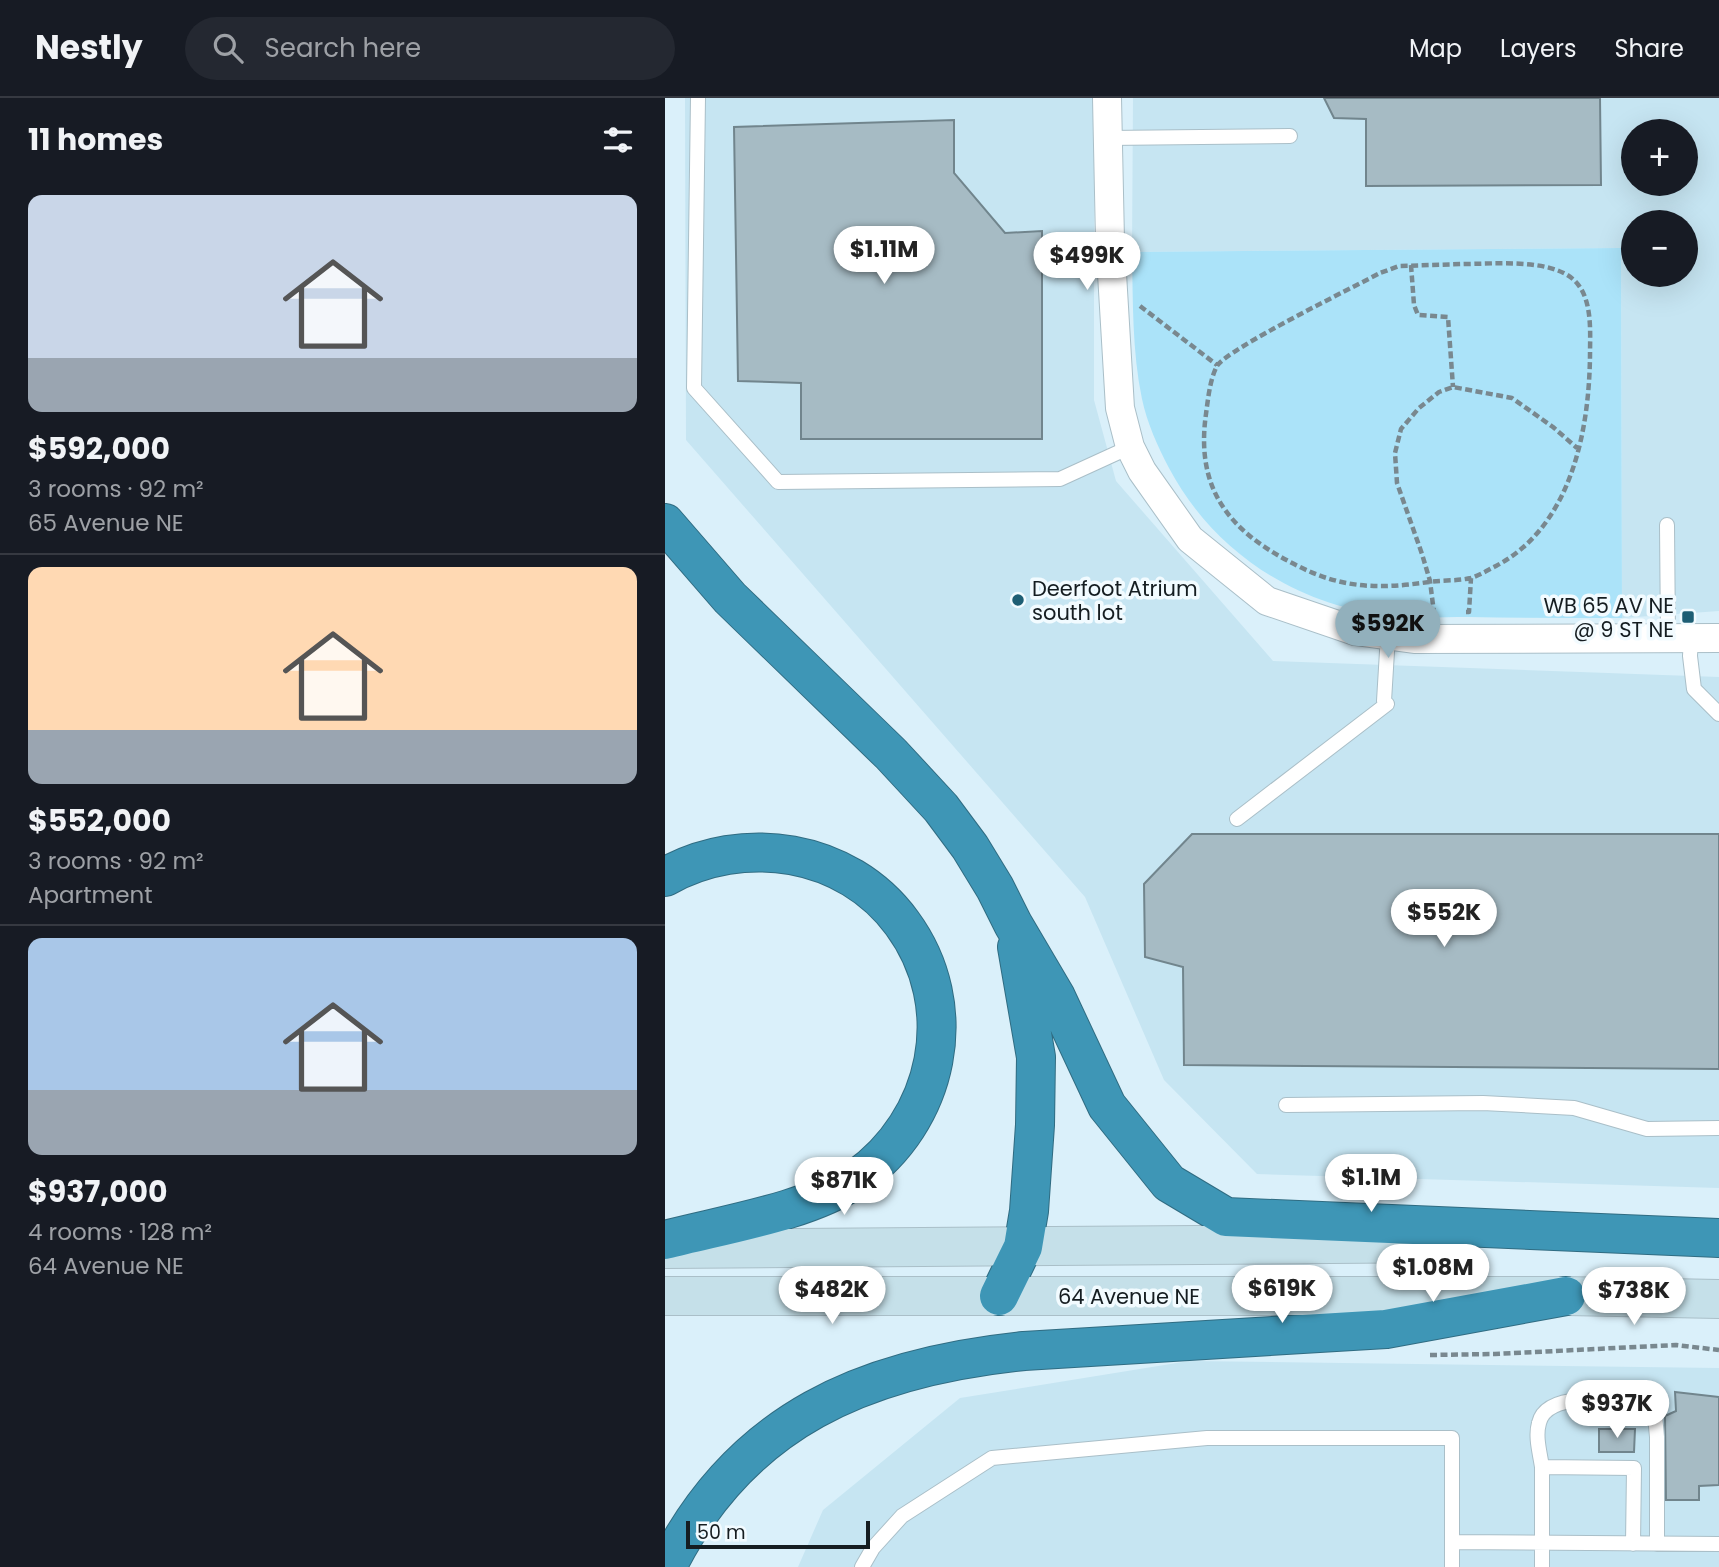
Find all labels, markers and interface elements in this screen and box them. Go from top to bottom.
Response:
search box [185,17,675,80]
text: Nestly [35,24,143,71]
icon: search [209,29,247,67]
text: Search here [265,30,421,66]
text: Map [1409,32,1462,65]
text: Layers [1500,32,1576,65]
text: Share [1614,32,1684,65]
text: 11 homes [28,118,163,161]
map controls [1621,119,1698,287]
button: + [1621,119,1698,196]
icon: filters [599,121,637,159]
button: − [1621,210,1698,287]
pin: $1.11M [827,226,941,286]
pin: $499K [1038,232,1136,292]
text: $1.11M [850,233,918,265]
text: $499K [1049,239,1125,271]
icon: home [270,241,396,367]
text: $592,000 [28,427,170,470]
text: 3 rooms · 92 m² [28,473,204,505]
text: 65 Avenue NE [28,507,184,539]
place label: Deerfoot Atrium south lot [1032,574,1198,627]
place label: WB 65 AV NE @ 9 ST NE [1543,591,1674,644]
marker: Deerfoot Atrium south lot [1010,592,1026,608]
pin: $592K [1339,601,1437,660]
text: $592K [1351,607,1425,639]
marker: WB 65 AV NE @ 9 ST NE [1680,609,1696,625]
icon: home [270,613,396,739]
text: $552,000 [28,799,171,842]
text: 3 rooms · 92 m² [28,845,204,877]
text: Apartment [28,879,153,911]
pin: $552K [1395,890,1493,949]
text: $552K [1407,896,1481,928]
icon: home [270,984,396,1110]
pin: $1.1M [1322,1154,1420,1214]
pin: $871K [795,1158,893,1217]
text: $1.1M [1341,1161,1401,1193]
text: $871K [810,1164,878,1196]
text: $937,000 [28,1170,168,1213]
text: 4 rooms · 128 m² [28,1216,212,1248]
pin: $1.08M [1376,1244,1490,1304]
text: 64 Avenue NE [28,1250,184,1282]
text: $1.08M [1392,1251,1474,1283]
pin: $482K [783,1266,881,1326]
pin: $619K [1233,1266,1331,1325]
pin: $738K [1585,1268,1683,1327]
text: $619K [1248,1272,1316,1304]
text: $482K [795,1273,869,1305]
text: $738K [1598,1274,1670,1306]
street label: 64 Avenue NE [1058,1282,1200,1311]
pin: $937K [1568,1380,1666,1440]
text: $937K [1581,1387,1653,1419]
scale bar [686,1518,870,1550]
text: 50 m [697,1519,746,1546]

